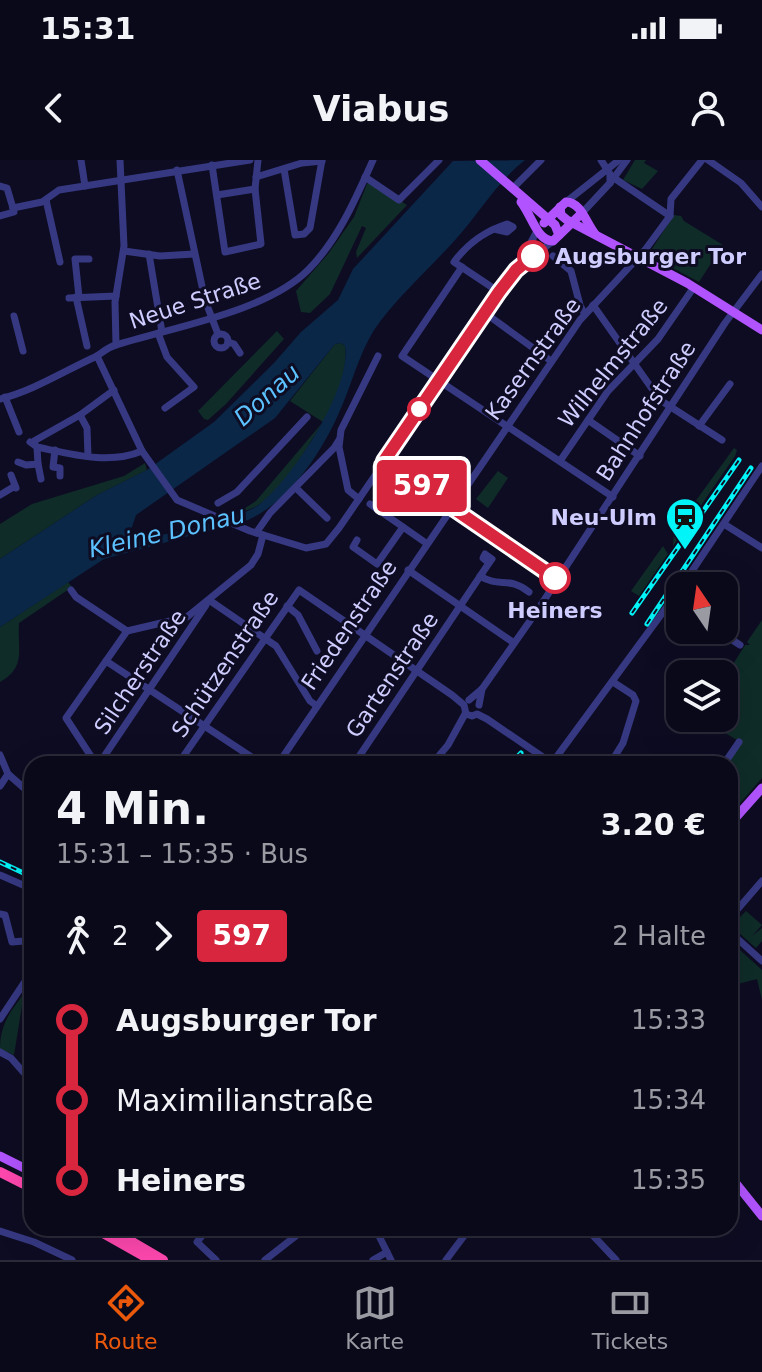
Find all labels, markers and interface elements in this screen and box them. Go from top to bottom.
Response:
text: 15:31 [40,11,136,46]
icon: back [32,86,76,130]
icon: person [686,86,730,130]
text: Viabus [313,88,449,129]
marker: Augsburger Tor [518,241,548,271]
place label: Augsburger Tor [555,244,746,269]
street label: Neue Straße [126,268,264,334]
street label: Kasernstraße [480,293,586,425]
street label: Wilhelmstraße [553,294,673,432]
street label: Bahnhofstraße [592,336,700,486]
water label: Donau [229,358,305,432]
unlabelled marker [408,398,430,420]
line badge: 597 [376,460,468,512]
text: 597 [393,469,451,502]
station icon: Neu-Ulm [664,496,706,551]
water label: Kleine Donau [86,500,248,564]
place label: Neu-Ulm [551,505,657,530]
street label: Friedenstraße [296,555,402,695]
marker: Heiners [540,563,570,593]
north arrow [666,572,738,644]
map controls [666,572,738,732]
street label: Schützenstraße [167,586,283,742]
place label: Heiners [507,598,603,623]
street label: Silcherstraße [89,605,191,739]
street label: Gartenstraße [341,608,443,742]
button: layers [666,660,738,732]
text: 4 Min. [56,783,209,834]
text: 3.20 € [601,807,706,842]
text: 15:31 – 15:35 · Bus [56,839,308,869]
icon: walk [56,914,100,958]
icon: forward [141,914,185,958]
text: 597 [213,919,271,952]
text: 2 [112,921,129,951]
text: 2 Halte [612,921,706,951]
text: Augsburger Tor [116,1003,376,1038]
text: 15:33 [631,1005,706,1035]
text: Maximilianstraße [116,1083,373,1118]
text: 15:34 [631,1085,706,1115]
text: Heiners [116,1163,246,1198]
text: 15:35 [631,1165,706,1195]
tab: Route [94,1281,158,1354]
tab: Karte [345,1281,404,1354]
tab: Tickets [592,1281,668,1354]

